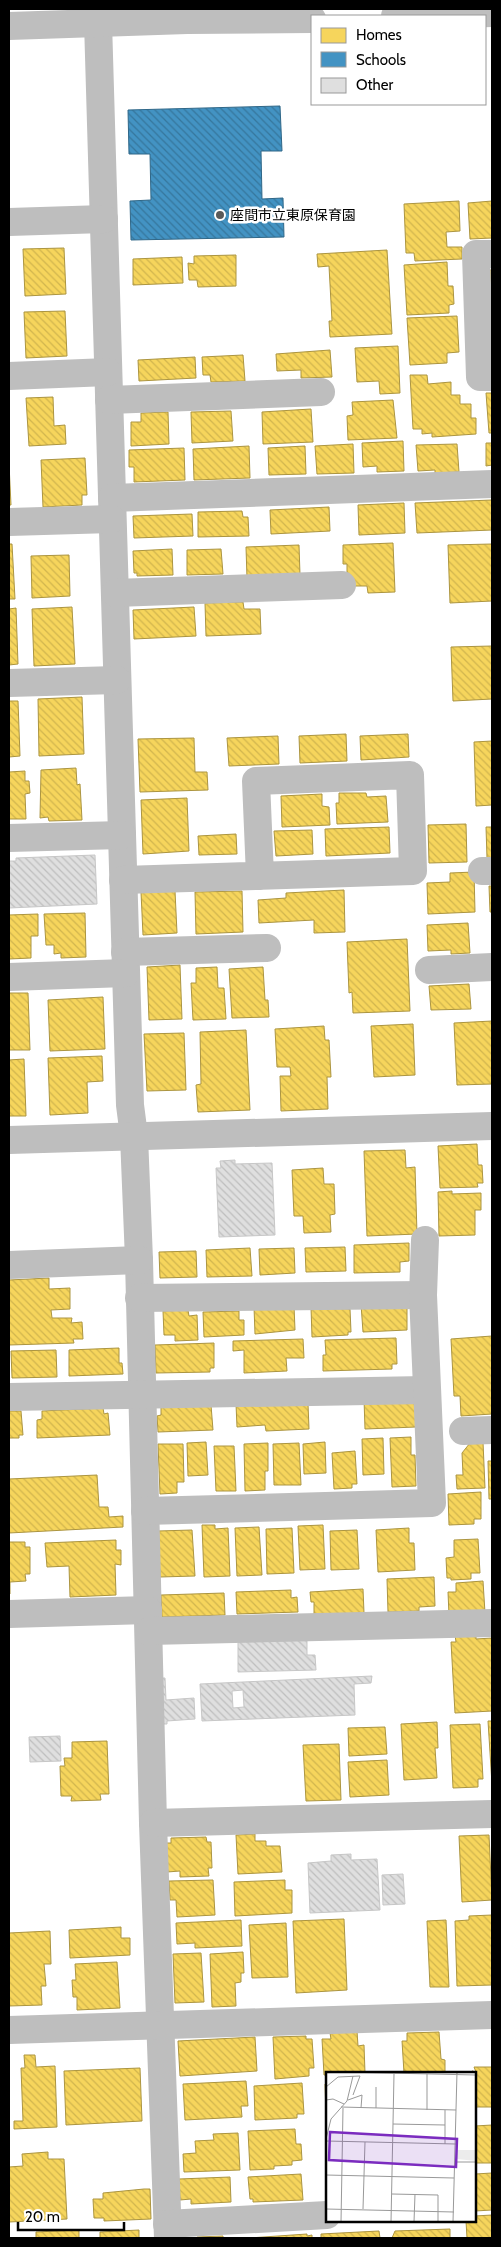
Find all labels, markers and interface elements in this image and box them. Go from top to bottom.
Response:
legend [311,15,486,105]
text: Homes [356,26,402,44]
text: Schools [356,51,406,69]
text: Other [356,76,393,94]
place label: 座間市立東原保育園 [230,206,356,224]
marker: 座間市立東原保育園 [214,209,226,221]
inset map [326,2072,476,2222]
scale bar [18,2200,124,2232]
text: 20 m [25,2208,60,2226]

